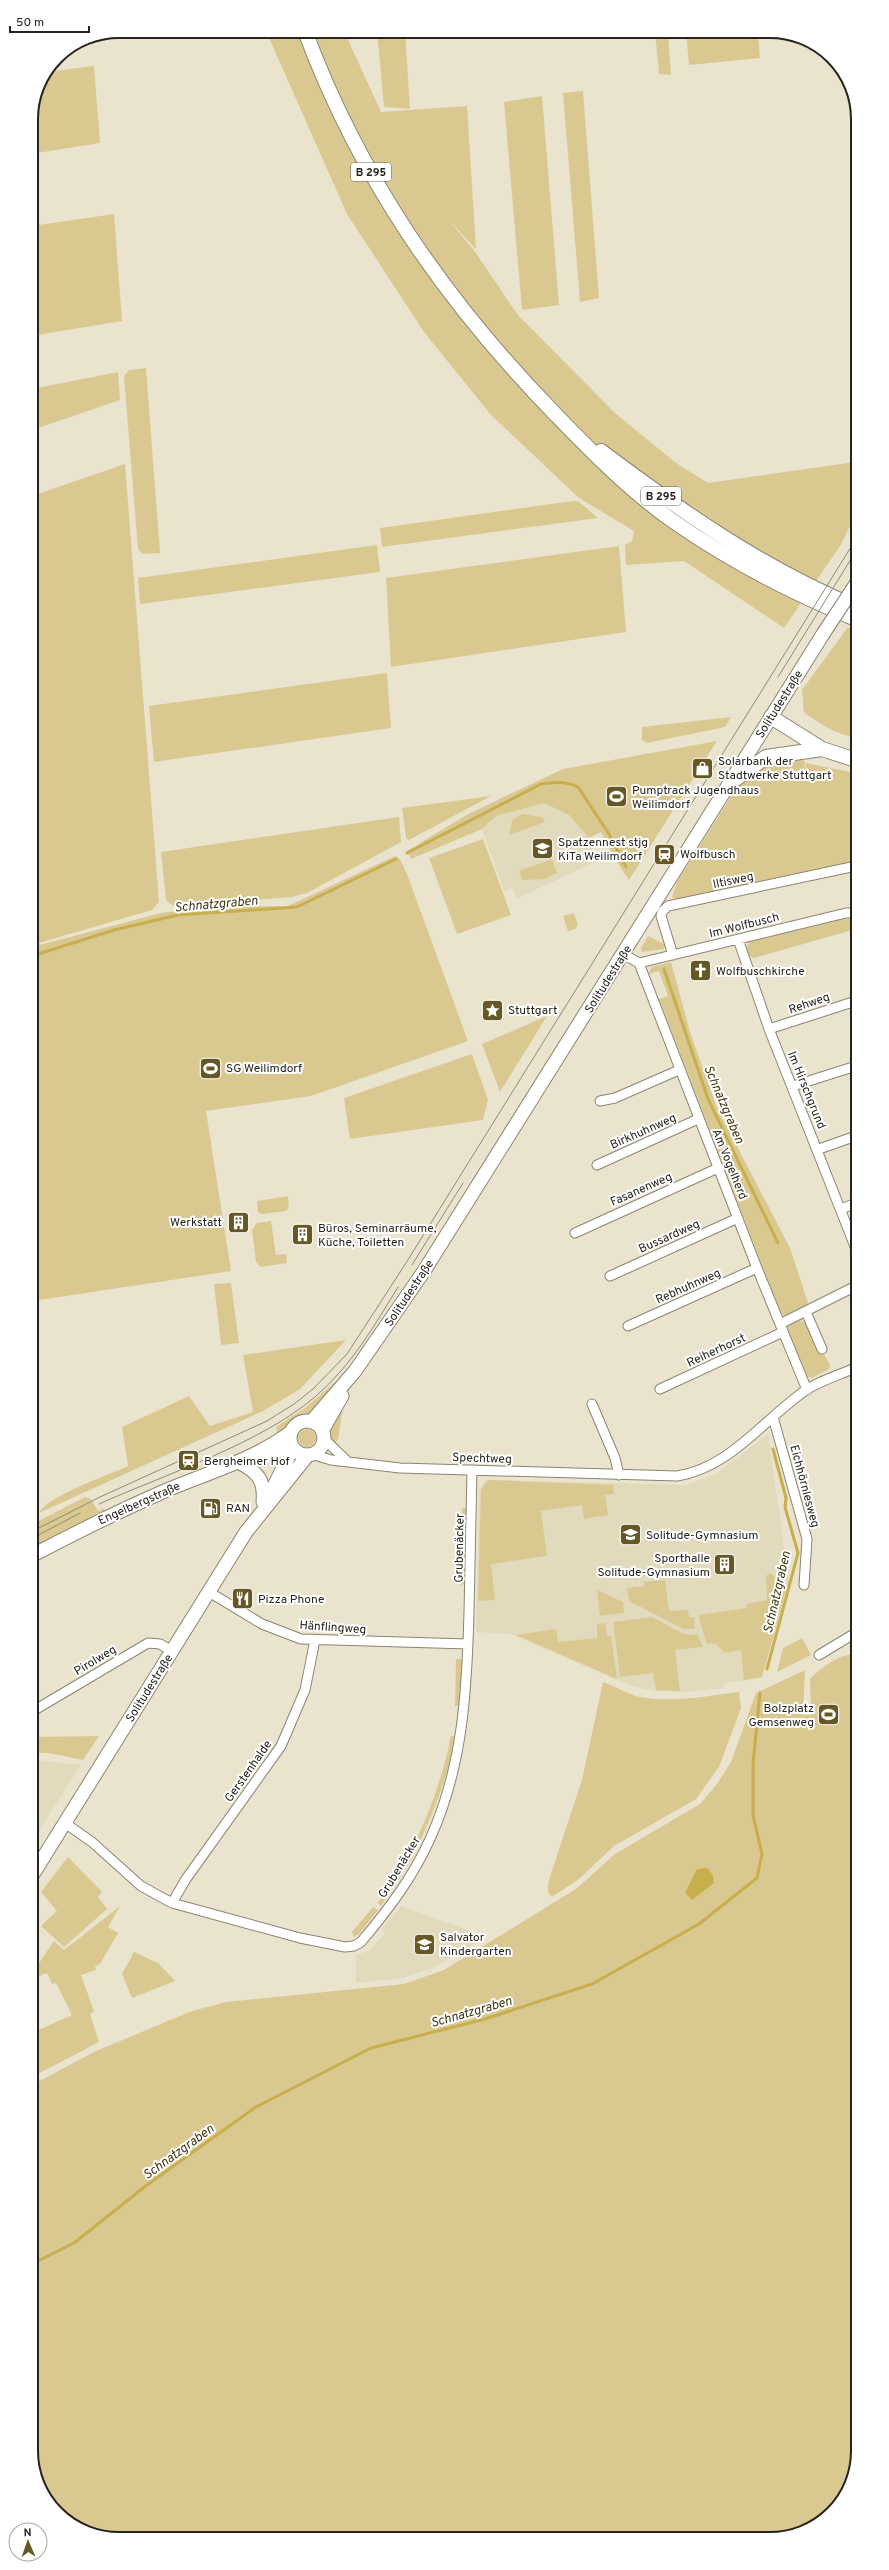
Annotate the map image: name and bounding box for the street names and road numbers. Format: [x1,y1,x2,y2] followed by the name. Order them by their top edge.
[351,163,391,181] road number: B 295
[641,487,681,505] road number: B 295
[753,668,807,742] street label: Solitudestraße
[711,869,755,893] street label: Iltisweg
[708,910,781,942] street label: Im Wolfbusch
[582,943,636,1017] street label: Solitudestraße
[787,989,832,1018] street label: Rehweg
[783,1049,829,1132] street label: Im Hirschgrund
[608,1110,679,1154] street label: Birkhuhnweg
[708,1127,751,1202] street label: Am Vogelherd
[608,1169,675,1211] street label: Fasanenweg
[636,1216,702,1257] street label: Bussardweg
[382,1257,438,1330] street label: Solitudestraße
[653,1265,724,1308] street label: Rebhuhnweg
[684,1330,749,1372] street label: Reiherhorst
[785,1443,823,1529] street label: Eichhörnlesweg
[452,1450,512,1468] street label: Spechtweg
[96,1479,183,1529] street label: Engelbergstraße
[451,1513,469,1583] street label: Grubenäcker
[299,1618,367,1638] street label: Hänflingweg
[71,1642,120,1680] street label: Pirolweg
[123,1652,177,1726] street label: Solitudestraße
[222,1737,276,1806] street label: Gerstenhalde
[375,1833,425,1901] street label: Grubenäcker

